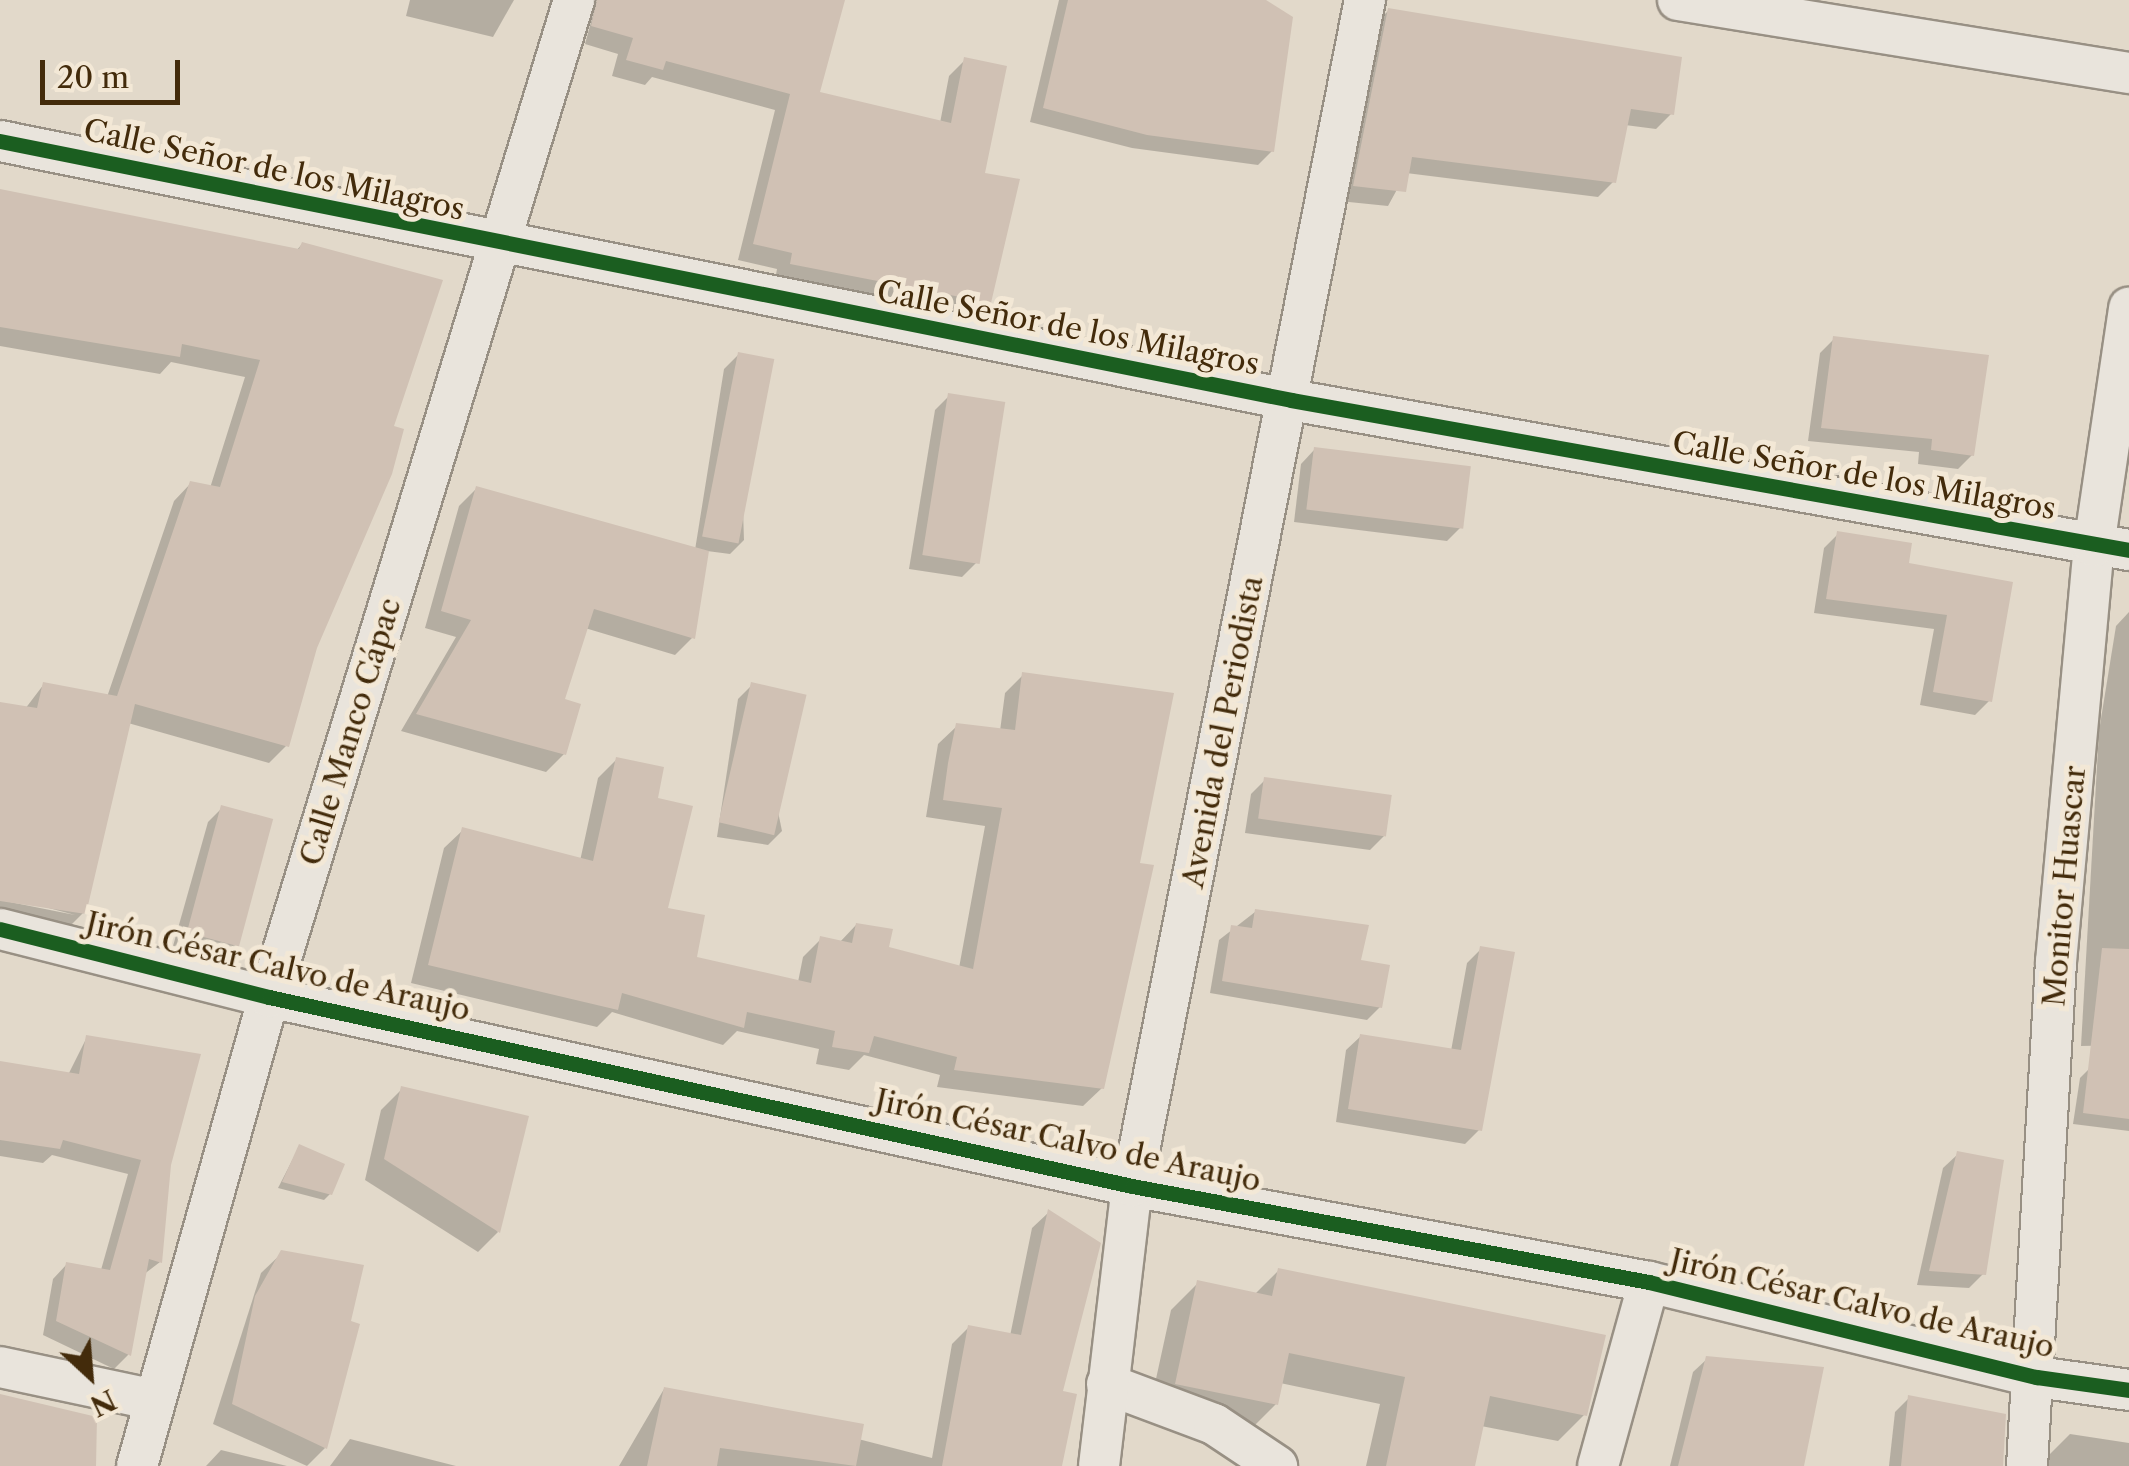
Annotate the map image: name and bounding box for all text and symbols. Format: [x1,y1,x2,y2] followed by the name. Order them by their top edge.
[45,40,185,102] scale bar
[57,59,129,96] text: 20 m
[80,112,468,228] street label: Calle Señor de los Milagros
[874,273,1262,383] street label: Calle Señor de los Milagros
[1669,425,2059,527] street label: Calle Señor de los Milagros
[1175,573,1271,891] street label: Avenida del Periodista
[293,594,409,870] street label: Calle Manco Cápac
[2037,764,2093,1008] street label: Monitor Huascar
[81,905,475,1029] street label: Jirón César Calvo de Araujo
[871,1082,1265,1200] street label: Jirón César Calvo de Araujo
[1665,1242,2059,1366] street label: Jirón César Calvo de Araujo
[40,1326,140,1426] north arrow
[85,1382,122,1424] text: N

